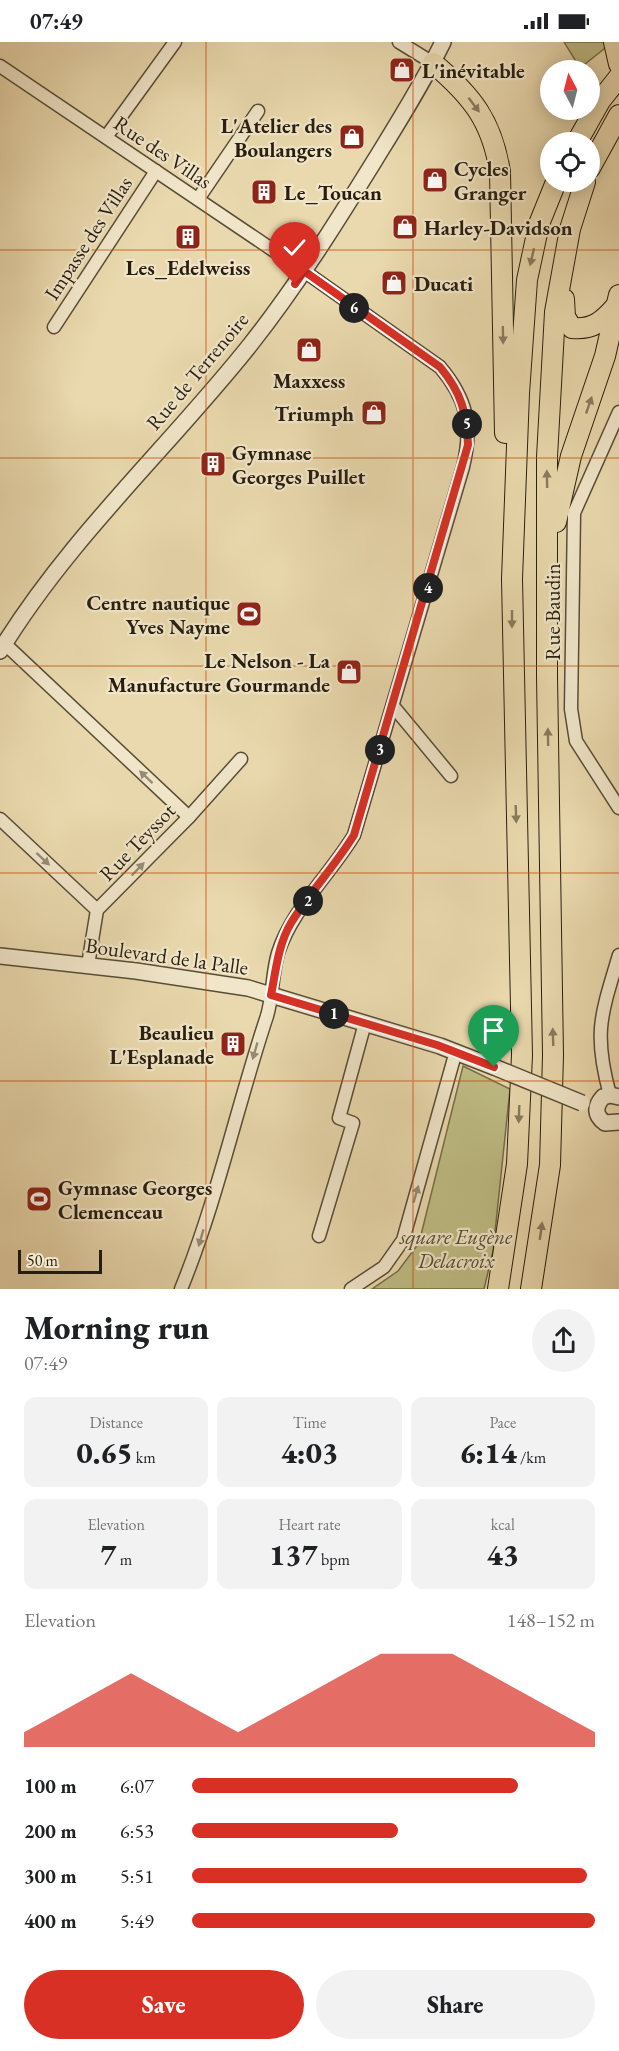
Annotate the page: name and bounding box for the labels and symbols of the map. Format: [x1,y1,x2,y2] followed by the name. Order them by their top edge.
[387,55,417,85] shop icon: L'inévitable
[422,57,525,84] place label: L'inévitable
[540,60,600,120] north arrow
[467,97,479,112] one-way arrow
[109,109,217,195] street label: Rue des Villas
[221,112,332,163] place label: L'Atelier des Boulangers
[337,122,367,152] shop icon: L'Atelier des Boulangers
[454,155,527,206] place label: Cycles Granger
[420,165,450,195] shop icon: Cycles Granger
[38,171,138,305] street label: Impasse des Villas
[249,177,279,207] building icon: Le_Toucan
[284,179,382,206] place label: Le_Toucan
[390,212,420,242] shop icon: Harley-Davidson
[424,214,573,241] place label: Harley-Davidson
[173,222,203,252] building icon: Les_Edelweiss
[269,222,320,284] pin
[527,248,536,267] one-way arrow
[126,254,250,281] place label: Les_Edelweiss
[379,268,409,298] shop icon: Ducati
[414,270,473,297] place label: Ducati
[339,293,369,323] pin: 6
[140,307,254,435] street label: Rue de Terrenoire
[498,326,508,345] one-way arrow
[294,335,324,365] shop icon: Maxxess
[273,367,345,394] place label: Maxxess
[584,396,594,414] one-way arrow
[359,398,389,428] shop icon: Triumph
[274,400,354,427] place label: Triumph
[452,409,482,439] pin: 5
[232,439,366,490] place label: Gymnase Georges Puillet
[198,449,228,479] building icon: Gymnase Georges Puillet
[542,470,552,489] one-way arrow
[539,563,566,661] street label: Rue Baudin
[413,573,443,603] pin: 4
[86,589,230,640] place label: Centre nautique Yves Nayme
[234,599,264,629] sports icon: Centre nautique Yves Nayme
[507,609,517,628] one-way arrow
[108,647,331,698] place label: Le Nelson - La Manufacture Gourmande
[334,657,364,687] shop icon: Le Nelson - La Manufacture Gourmande
[543,728,553,747] one-way arrow
[365,735,395,765] pin: 3
[139,771,154,784] one-way arrow
[93,797,181,887] street label: Rue Teyssot
[511,804,521,823] one-way arrow
[35,852,50,866] one-way arrow
[131,862,145,876] one-way arrow
[293,886,323,916] pin: 2
[84,931,250,981] street label: Boulevard de la Palle
[319,999,349,1029] pin: 1
[468,1005,519,1067] pin
[110,1019,214,1070] place label: Beaulieu L'Esplanade
[548,1028,558,1047] one-way arrow
[218,1029,248,1059] building icon: Beaulieu L'Esplanade
[250,1042,259,1060] one-way arrow
[515,1104,524,1123] one-way arrow
[58,1174,212,1225] place label: Gymnase Georges Clemenceau
[24,1184,54,1214] sports icon: Gymnase Georges Clemenceau
[412,1185,421,1203] one-way arrow
[536,1222,545,1241] one-way arrow
[399,1223,513,1274] park label: square Eugène Delacroix
[196,1229,205,1247] one-way arrow
[18,1247,102,1274] scale bar

